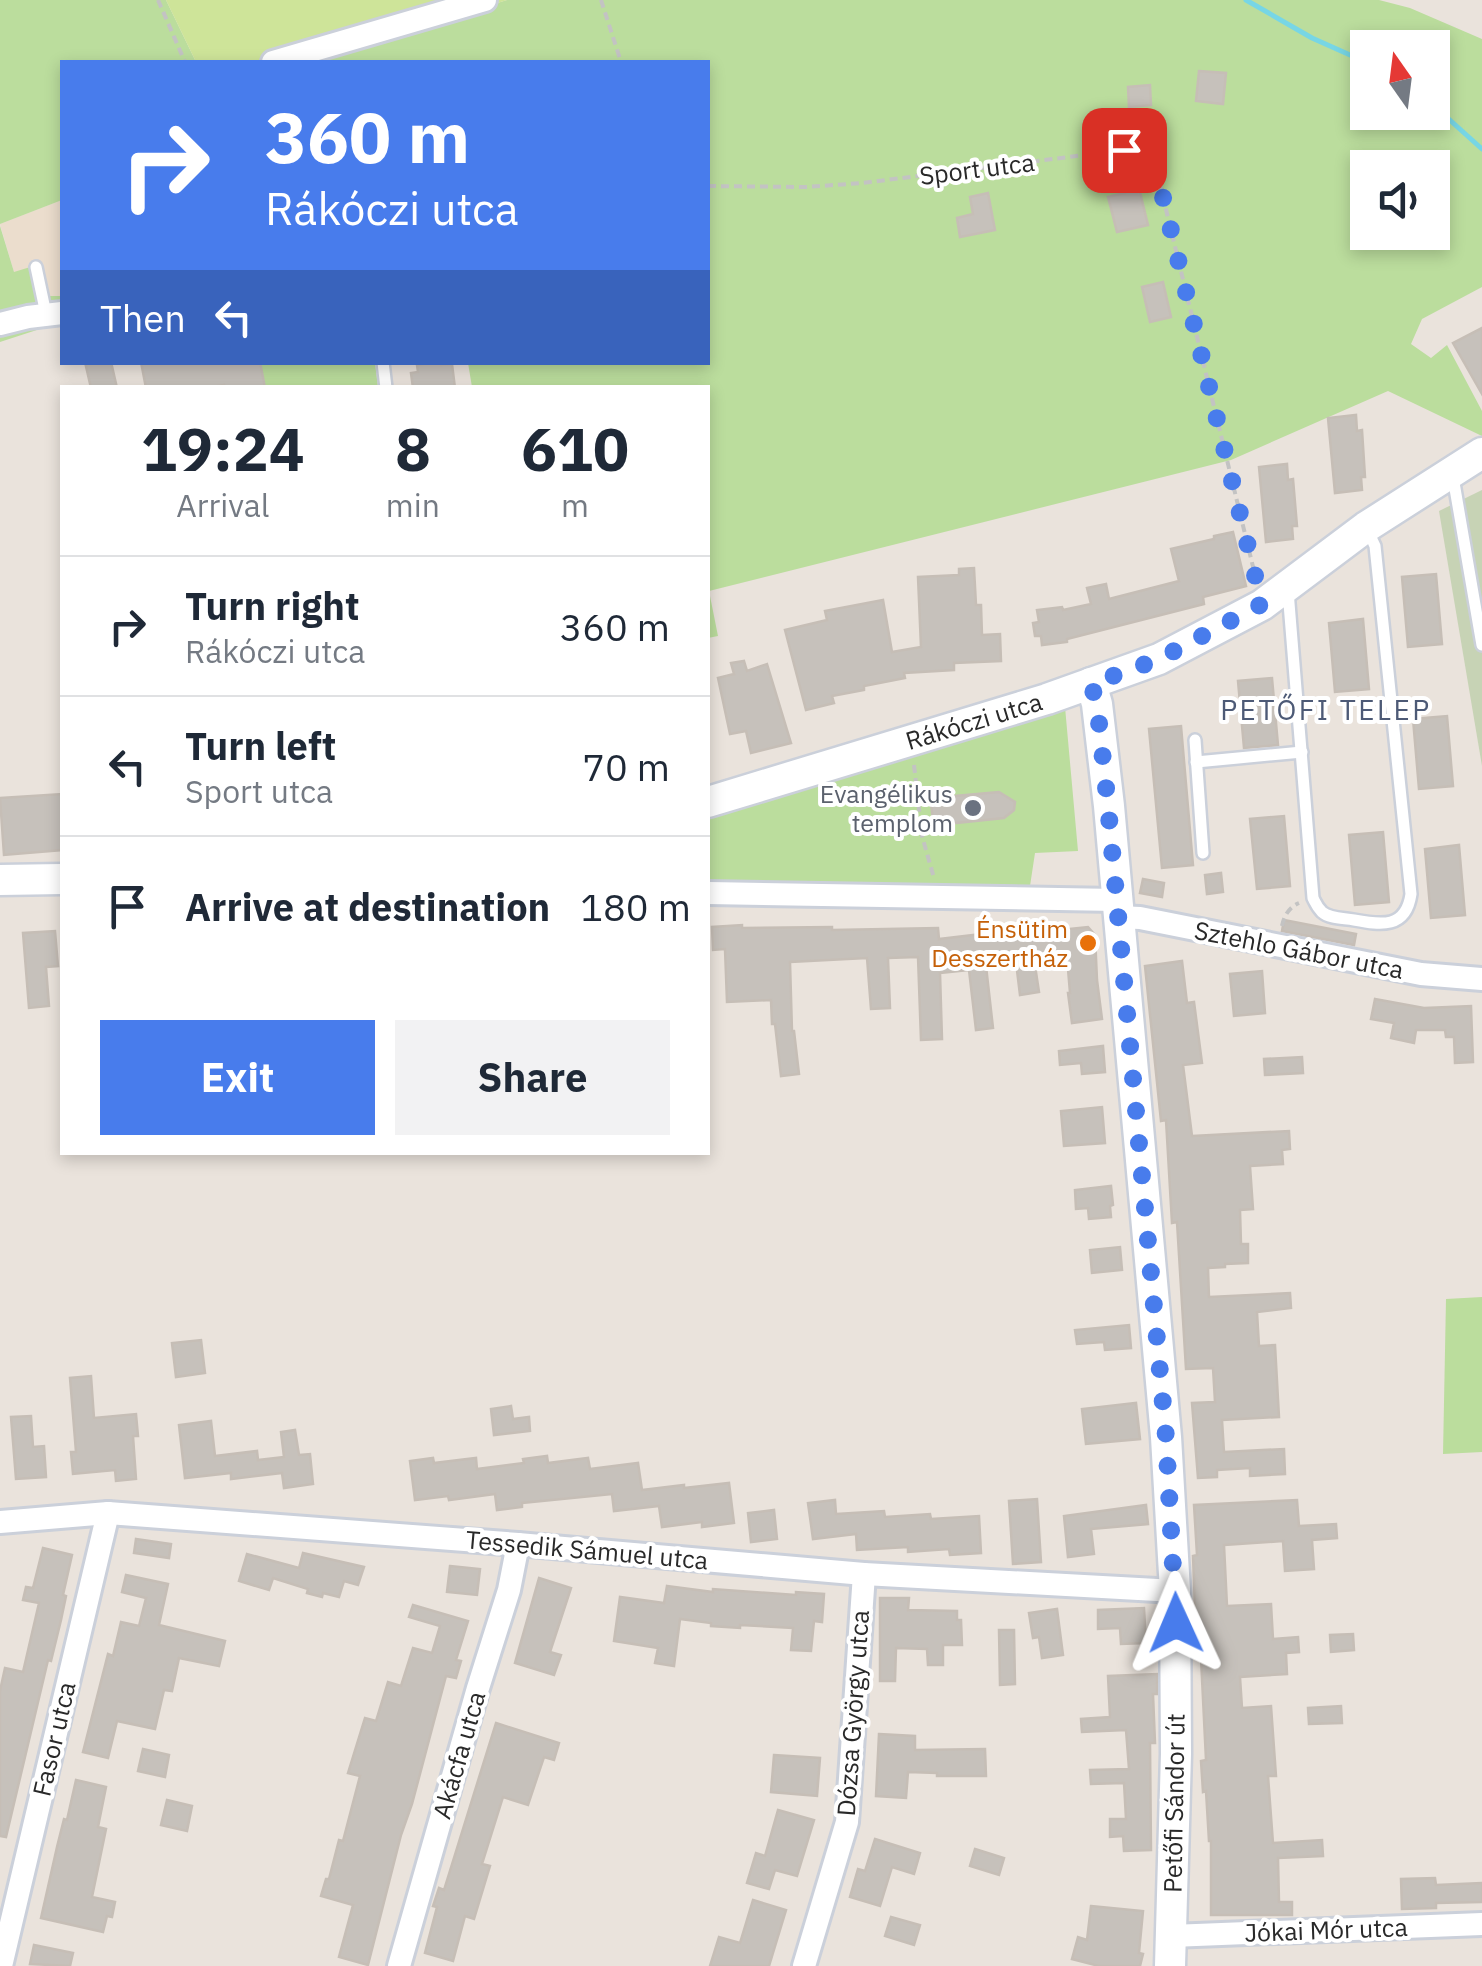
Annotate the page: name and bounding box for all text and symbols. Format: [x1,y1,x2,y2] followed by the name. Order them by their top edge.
[1350,30,1450,130] north arrow
[1350,30,1450,250] map controls
[265,91,470,182] text: 360 m
[100,100,230,230] icon: right
[1082,108,1167,193] pin
[1097,123,1152,178] icon: arrive
[917,145,1036,192] street label: Sport utca
[1350,150,1450,250] button: sound
[265,179,519,237] text: Rákóczi utca
[206,290,261,345] icon: left
[100,293,186,342] text: Then
[141,409,305,488] text: 19:24
[395,409,431,488] text: 8
[521,409,629,488] text: 610
[176,484,270,526] text: Arrival
[386,484,440,526] text: min
[561,484,589,526] text: m
[185,581,360,630] text: Turn right
[100,599,155,654] icon: right
[559,602,670,651] text: 360 m
[185,630,365,672] text: Rákóczi utca
[902,684,1046,757] street label: Rákóczi utca
[1220,691,1432,728] district label: PETŐFI TELEP
[185,721,336,770] text: Turn left
[100,739,155,794] icon: left
[582,742,670,791] text: 70 m
[185,770,333,812] text: Sport utca
[820,777,953,839] place label: Evangélikus templom
[962,797,984,819] marker: Evangélikus templom
[100,879,155,934] icon: arrive
[185,882,550,931] text: Arrive at destination
[580,882,691,931] text: 180 m
[931,912,1068,974] place label: Énsütim Desszertház
[1192,913,1407,986] street label: Sztehlo Gábor utca
[1077,932,1099,954] marker: Énsütim Desszertház
[100,1020,375,1135] button: Exit
[395,1020,670,1135] button: Share
[464,1522,710,1577] street label: Tessedik Sámuel utca
[1124,1571,1228,1675] position arrow
[829,1609,876,1817] street label: Dózsa György utca
[24,1678,83,1799] street label: Fasor utca
[425,1687,492,1822] street label: Akácfa utca
[1155,1713,1192,1893] street label: Petőfi Sándor út
[1244,1910,1408,1949] street label: Jókai Mór utca

